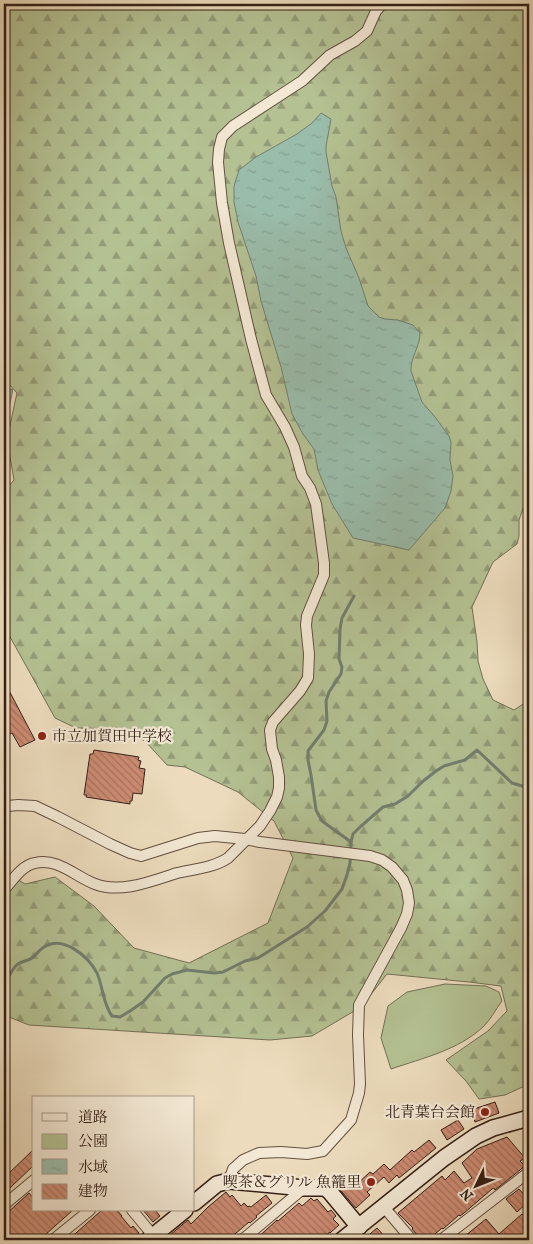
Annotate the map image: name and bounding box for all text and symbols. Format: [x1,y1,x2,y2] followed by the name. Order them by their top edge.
[52,727,172,745] place label: 市立加賀田中学校
[36,730,48,742] marker: 市立加賀田中学校
[32,1096,195,1212] legend
[385,1103,475,1121] place label: 北青葉台会館
[479,1106,491,1118] marker: 北青葉台会館
[78,1108,108,1126] text: 道路
[78,1132,108,1150] text: 公園
[78,1158,108,1176] text: 水域
[450,1162,500,1212] north arrow
[223,1173,361,1191] place label: 喫茶＆グリル 魚籠里
[365,1176,377,1188] marker: 喫茶＆グリル 魚籠里
[78,1182,108,1200] text: 建物
[457,1185,477,1204] text: N

